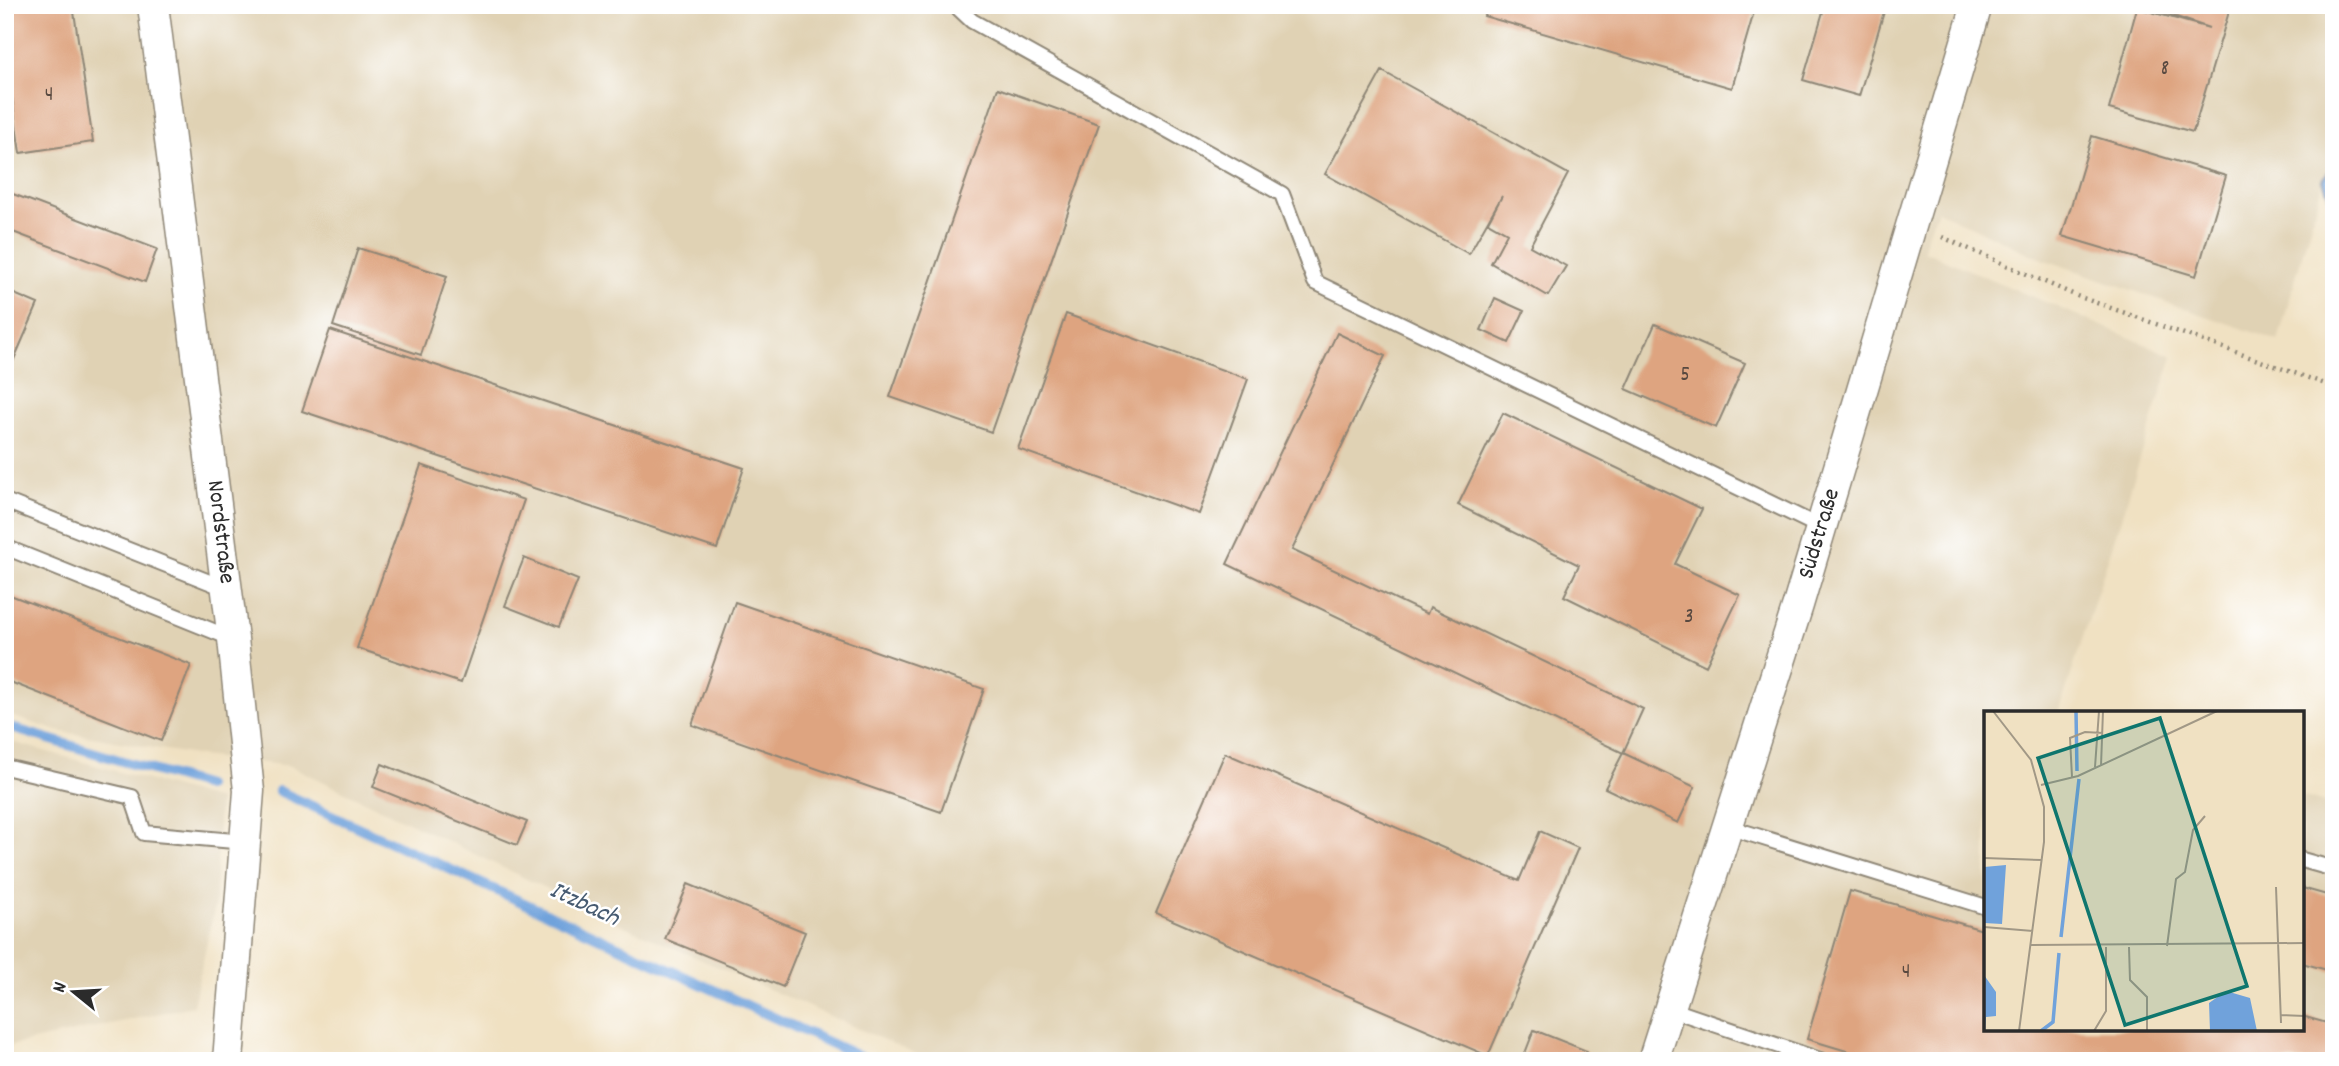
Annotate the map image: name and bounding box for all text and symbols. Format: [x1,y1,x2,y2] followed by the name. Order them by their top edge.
[2161,55,2169,85] house number: 8
[45,81,53,111] house number: 4
[1680,361,1690,391] house number: 5
[197,478,243,586] street label: Nordstraße
[1790,484,1850,584] street label: Südstraße
[1684,603,1694,633] house number: 3
[1984,711,2304,1031] inset map
[543,873,626,938] water label: Itzbach
[38,958,108,1028] north arrow
[1902,958,1910,988] house number: 4
[47,979,75,996] text: N

